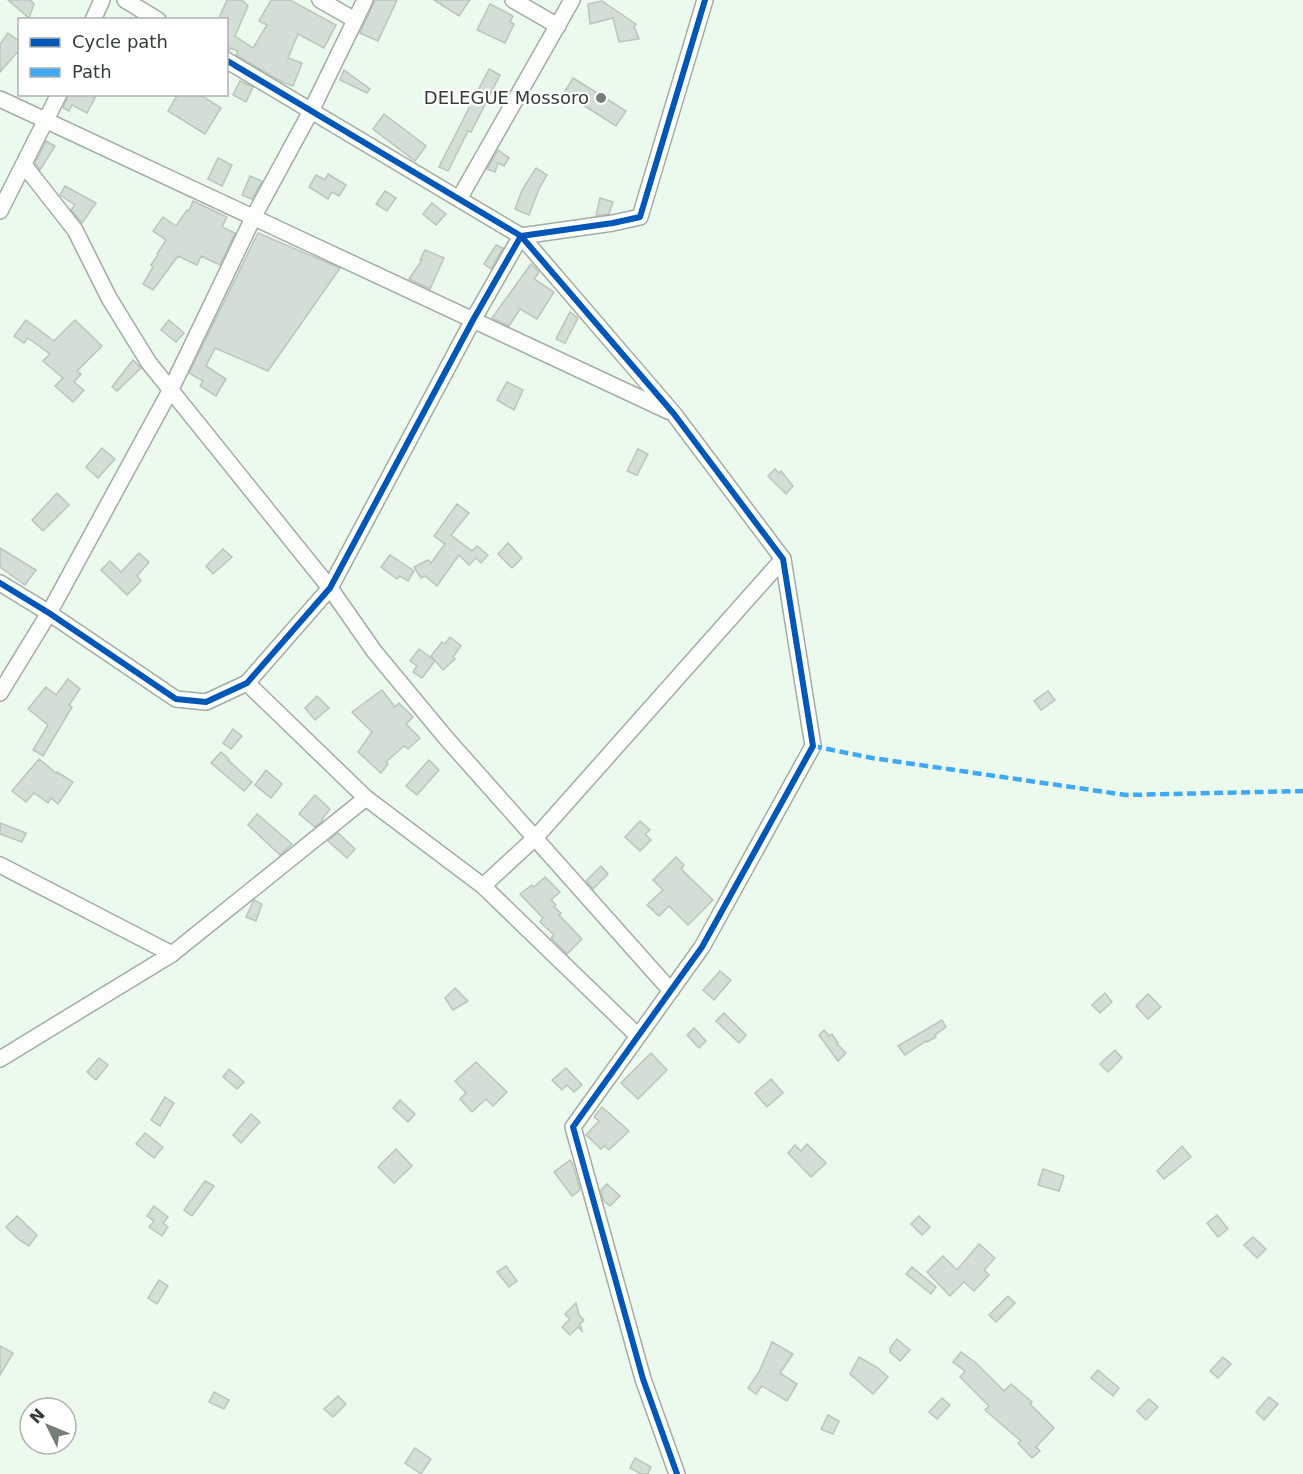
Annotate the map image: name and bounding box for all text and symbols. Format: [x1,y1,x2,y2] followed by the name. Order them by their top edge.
[18,18,228,96] legend
[72,31,168,52] text: Cycle path
[72,61,112,82] text: Path
[424,87,589,108] place label: DELEGUE Mossoro
[594,91,608,105] marker: DELEGUE Mossoro
[18,1396,78,1456] north arrow
[26,1405,49,1427] text: N

